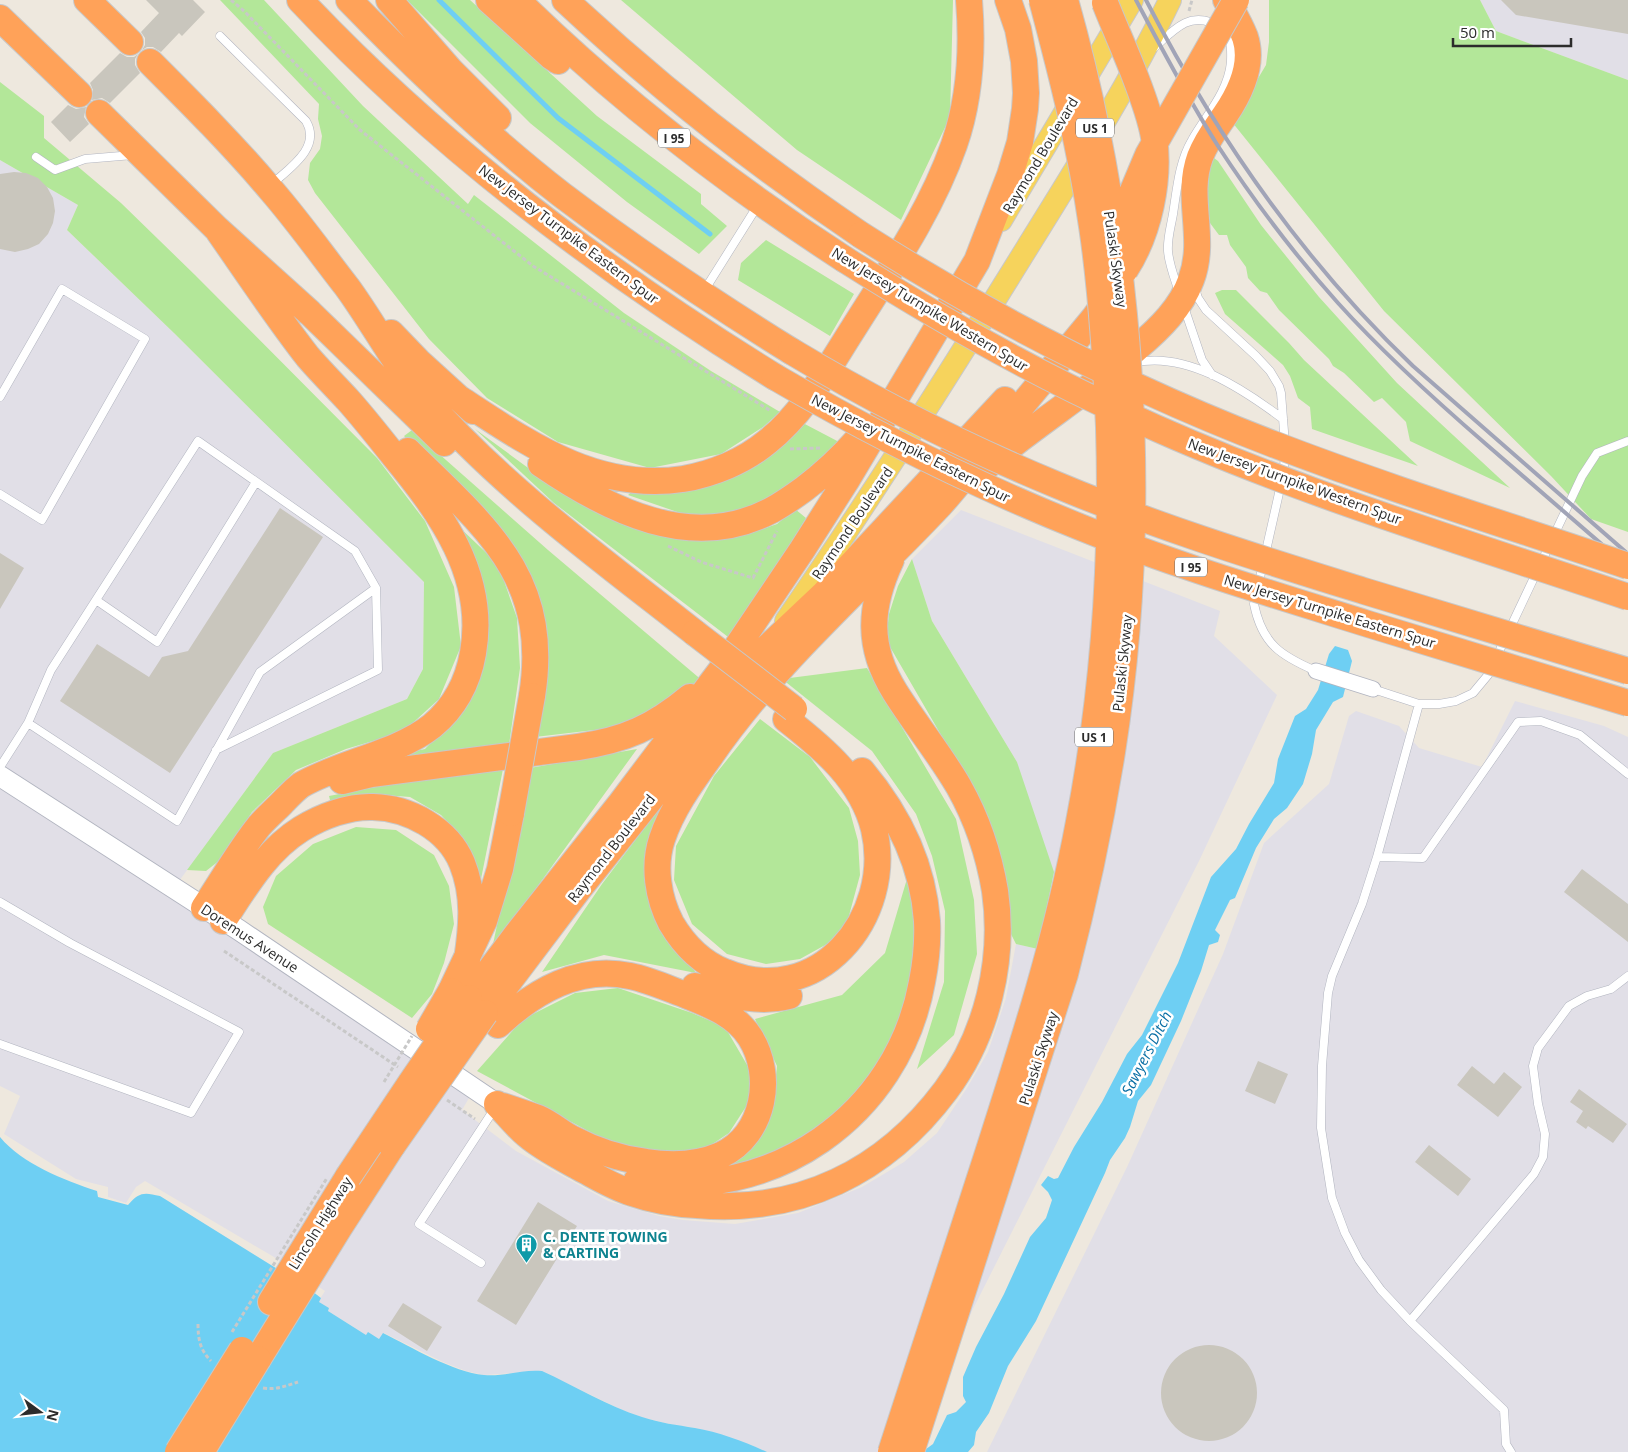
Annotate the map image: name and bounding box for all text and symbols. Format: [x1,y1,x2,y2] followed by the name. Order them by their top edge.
[1453,15,1570,47] scale bar
[1460,22,1495,42] text: 50 m
[998,93,1082,217] street label: Raymond Boulevard
[1076,119,1114,138] road number: US 1
[658,128,690,148] road number: I 95
[475,160,663,308] street label: New Jersey Turnpike Eastern Spur
[1100,210,1132,309] street label: Pulaski Skyway
[828,243,1032,375] street label: New Jersey Turnpike Western Spur
[808,389,1014,507] street label: New Jersey Turnpike Eastern Spur
[1186,433,1405,529] street label: New Jersey Turnpike Western Spur
[807,463,897,583] street label: Raymond Boulevard
[1175,558,1207,576] road number: I 95
[1222,570,1438,652] street label: New Jersey Turnpike Eastern Spur
[1107,613,1137,712] street label: Pulaski Skyway
[1075,728,1113,746] road number: US 1
[563,790,659,906] street label: Raymond Boulevard
[198,899,303,977] street label: Doremus Avenue
[1014,1008,1062,1107] street label: Pulaski Skyway
[1116,1008,1176,1098] water label: Sawyers Ditch
[284,1172,357,1273] street label: Lincoln Highway
[543,1227,668,1262] place label: C. DENTE TOWING & CARTING
[515,1232,539,1263] building icon: C. DENTE TOWING & CARTING
[15,1387,65,1437] north arrow
[42,1408,64,1423] text: N

